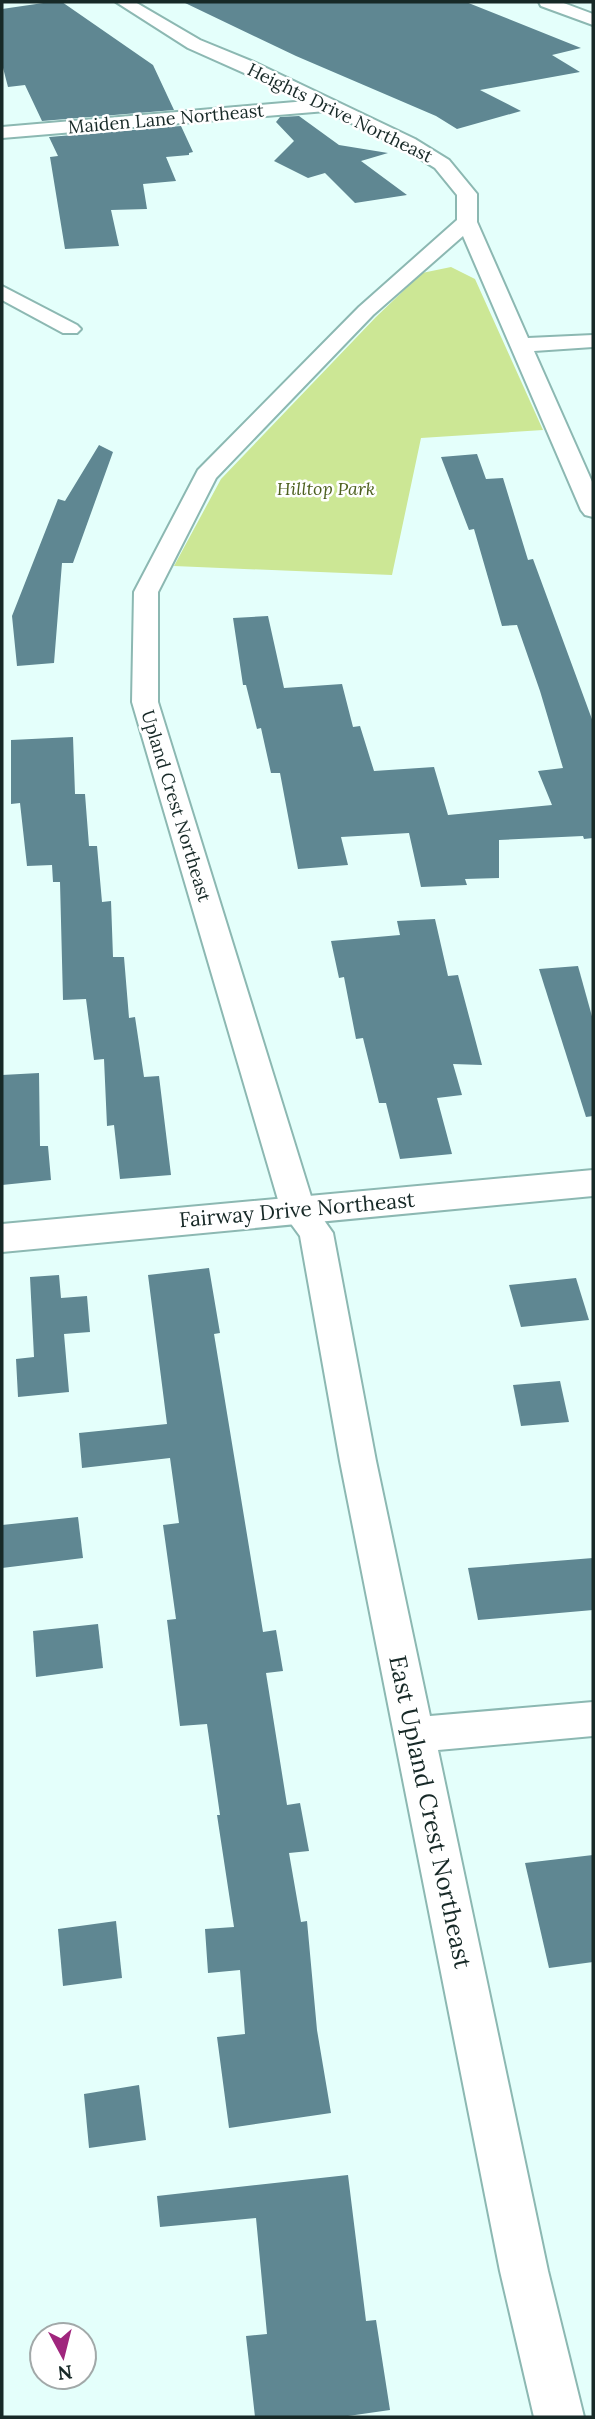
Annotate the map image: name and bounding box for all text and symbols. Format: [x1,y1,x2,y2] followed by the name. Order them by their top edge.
[244,58,437,167] street label: Heights Drive Northeast
[67,98,265,139] street label: Maiden Lane Northeast
[277,477,375,500] park label: Hilltop Park
[136,707,217,904] street label: Upland Crest Northeast
[178,1186,417,1233] street label: Fairway Drive Northeast
[382,1652,479,1972] street label: East Upland Crest Northeast
[28,2321,98,2391] north arrow
[56,2360,74,2386] text: N

